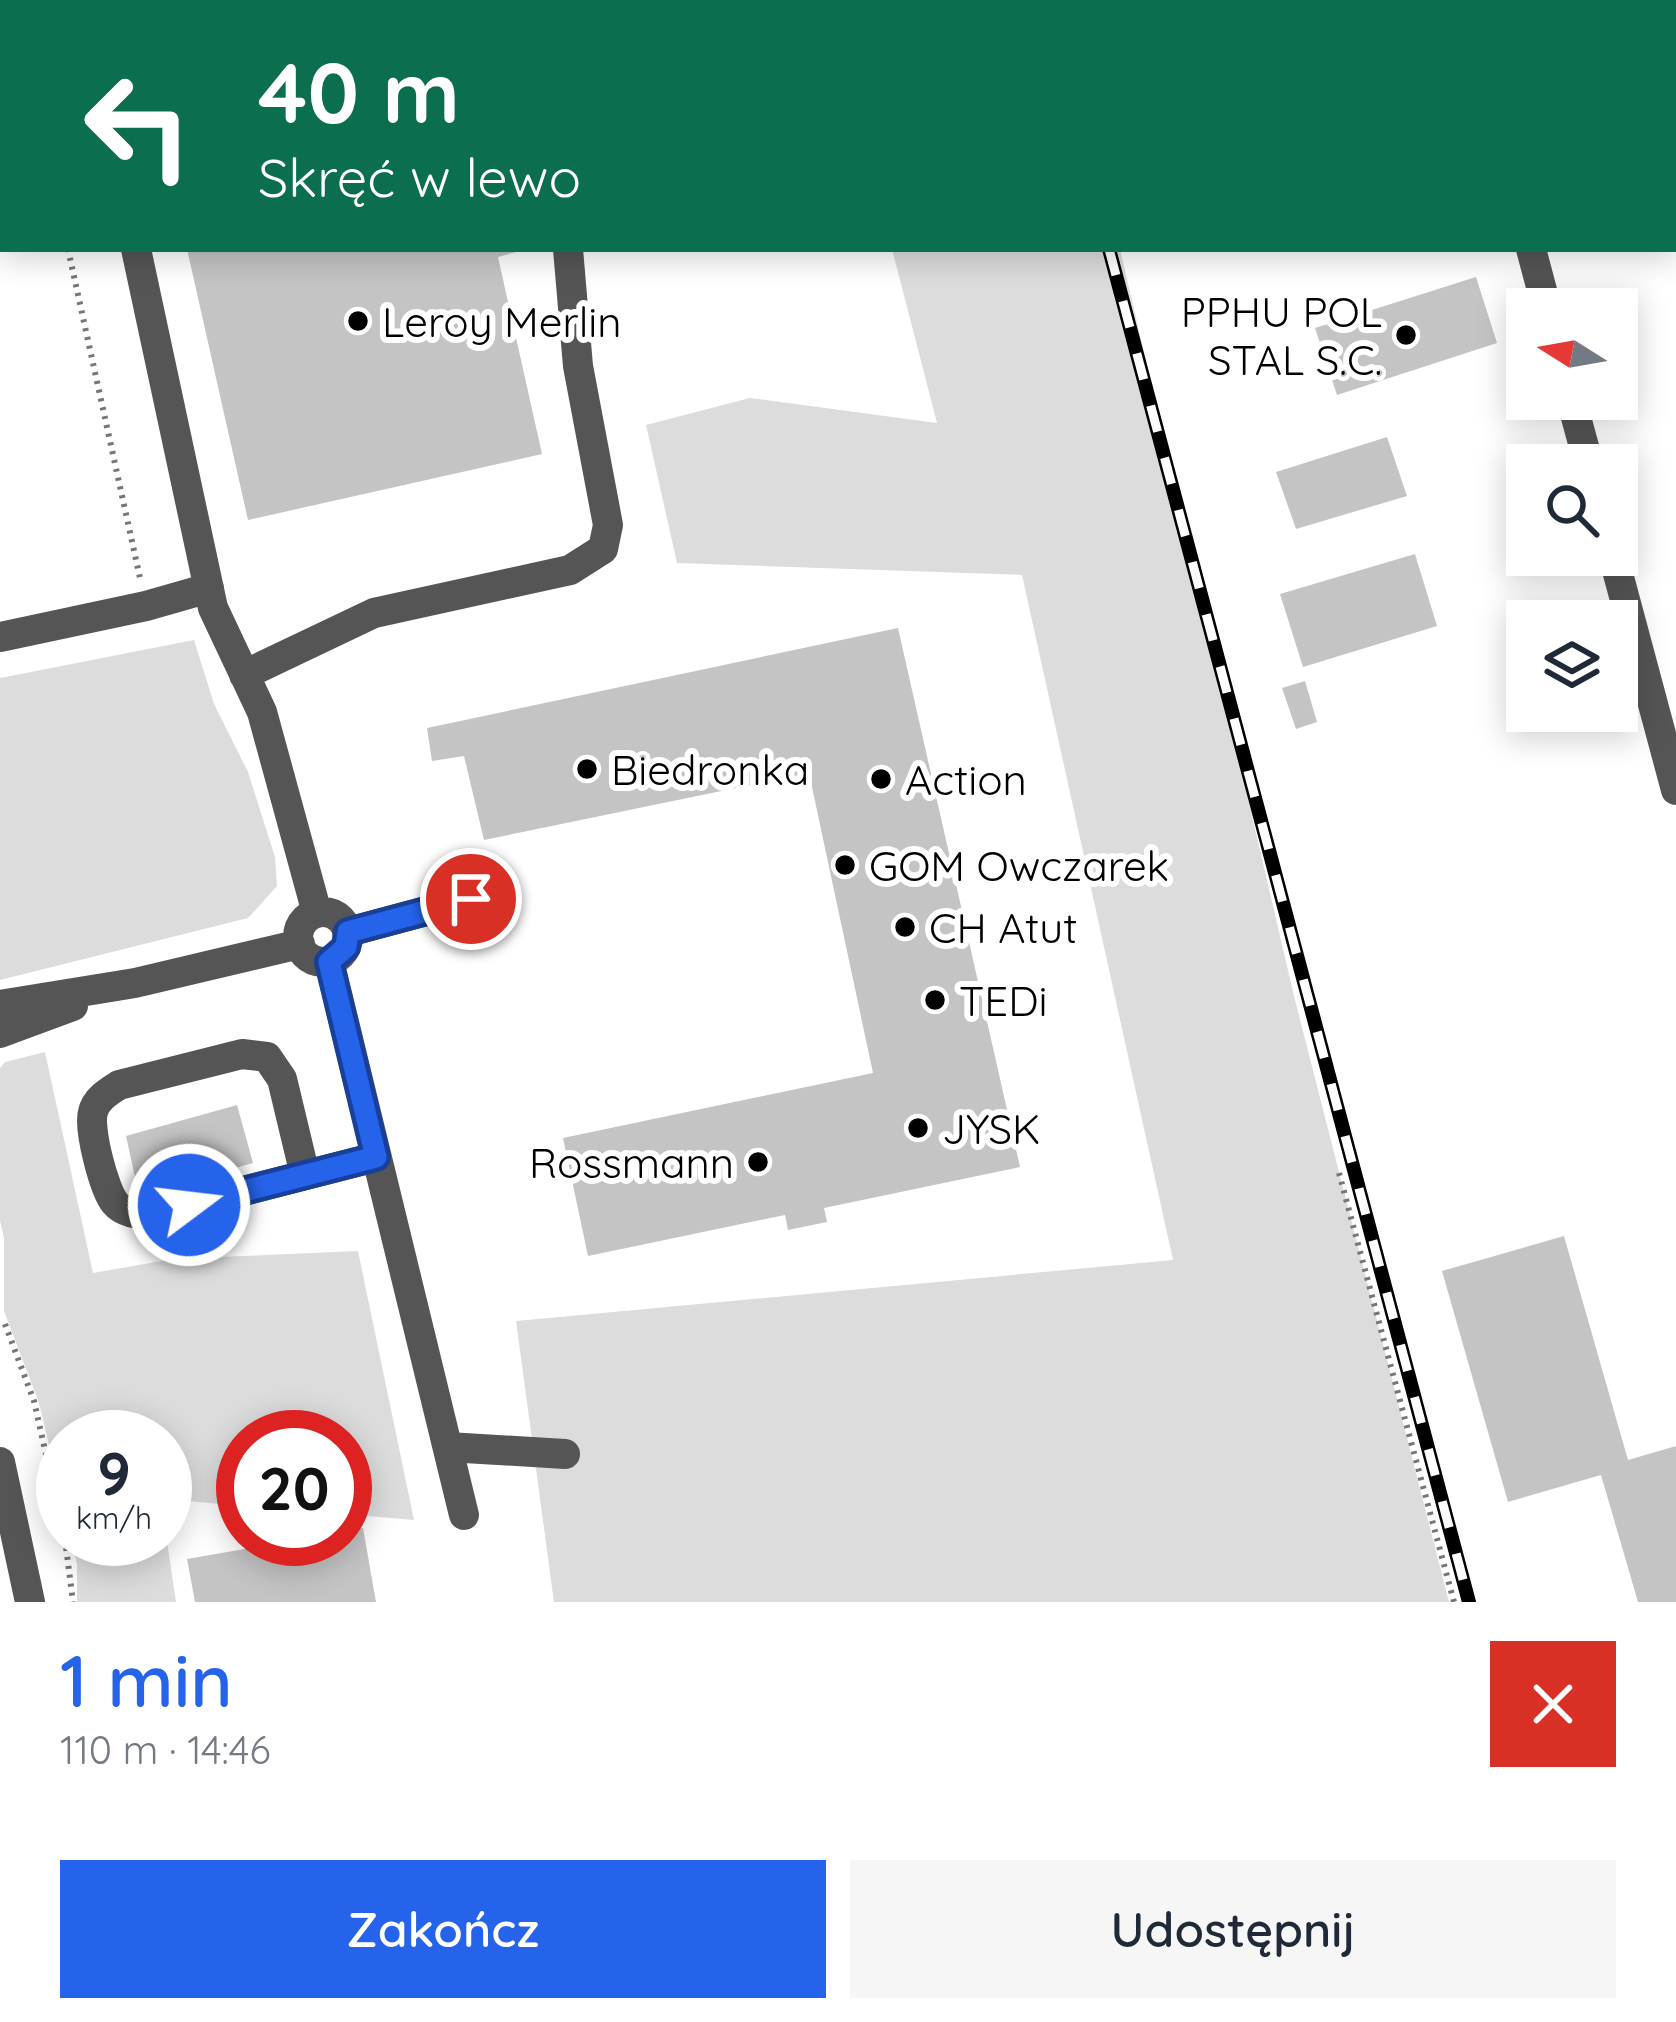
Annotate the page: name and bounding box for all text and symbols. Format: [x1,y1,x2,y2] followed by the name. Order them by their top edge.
[258,39,460,144] text: 40 m
[60,48,216,204] icon: left
[258,143,581,211] text: Skręć w lewo
[1181,285,1382,386] place label: PPHU POL STAL S.C.
[1506,288,1638,420] north arrow
[1506,288,1638,732] map controls
[382,295,622,348] place label: Leroy Merlin
[345,308,371,334] marker: Leroy Merlin
[1393,322,1419,348] marker: PPHU POL STAL S.C.
[1506,444,1638,576] button: search
[1506,600,1638,732] button: layers
[611,743,809,796] place label: Biedronka
[905,753,1027,806] place label: Action
[574,756,600,782] marker: Biedronka
[868,766,894,792] marker: Action
[869,839,1169,892] place label: GOM Owczarek
[420,848,522,950] pin
[832,852,858,878] marker: GOM Owczarek
[438,866,504,932] icon: arrive
[929,901,1077,954] place label: CH Atut
[892,914,918,940] marker: CH Atut
[959,974,1047,1027] place label: TEDi
[922,987,948,1013] marker: TEDi
[942,1102,1040,1155] place label: JYSK
[905,1115,931,1141] marker: JYSK
[529,1136,734,1189] place label: Rossmann
[126,1142,252,1268] position arrow
[745,1149,771,1175] marker: Rossmann
[216,1410,372,1566] speed limit sign: 20
[97,1435,131,1510] text: 9
[76,1499,152,1537] text: km/h
[60,1635,233,1725] text: 1 min
[1490,1641,1616,1767] button: close
[60,1725,270,1774] text: 110 m · 14:46
[60,1860,826,1998] button: Zakończ
[850,1860,1616,1998] button: Udostępnij

